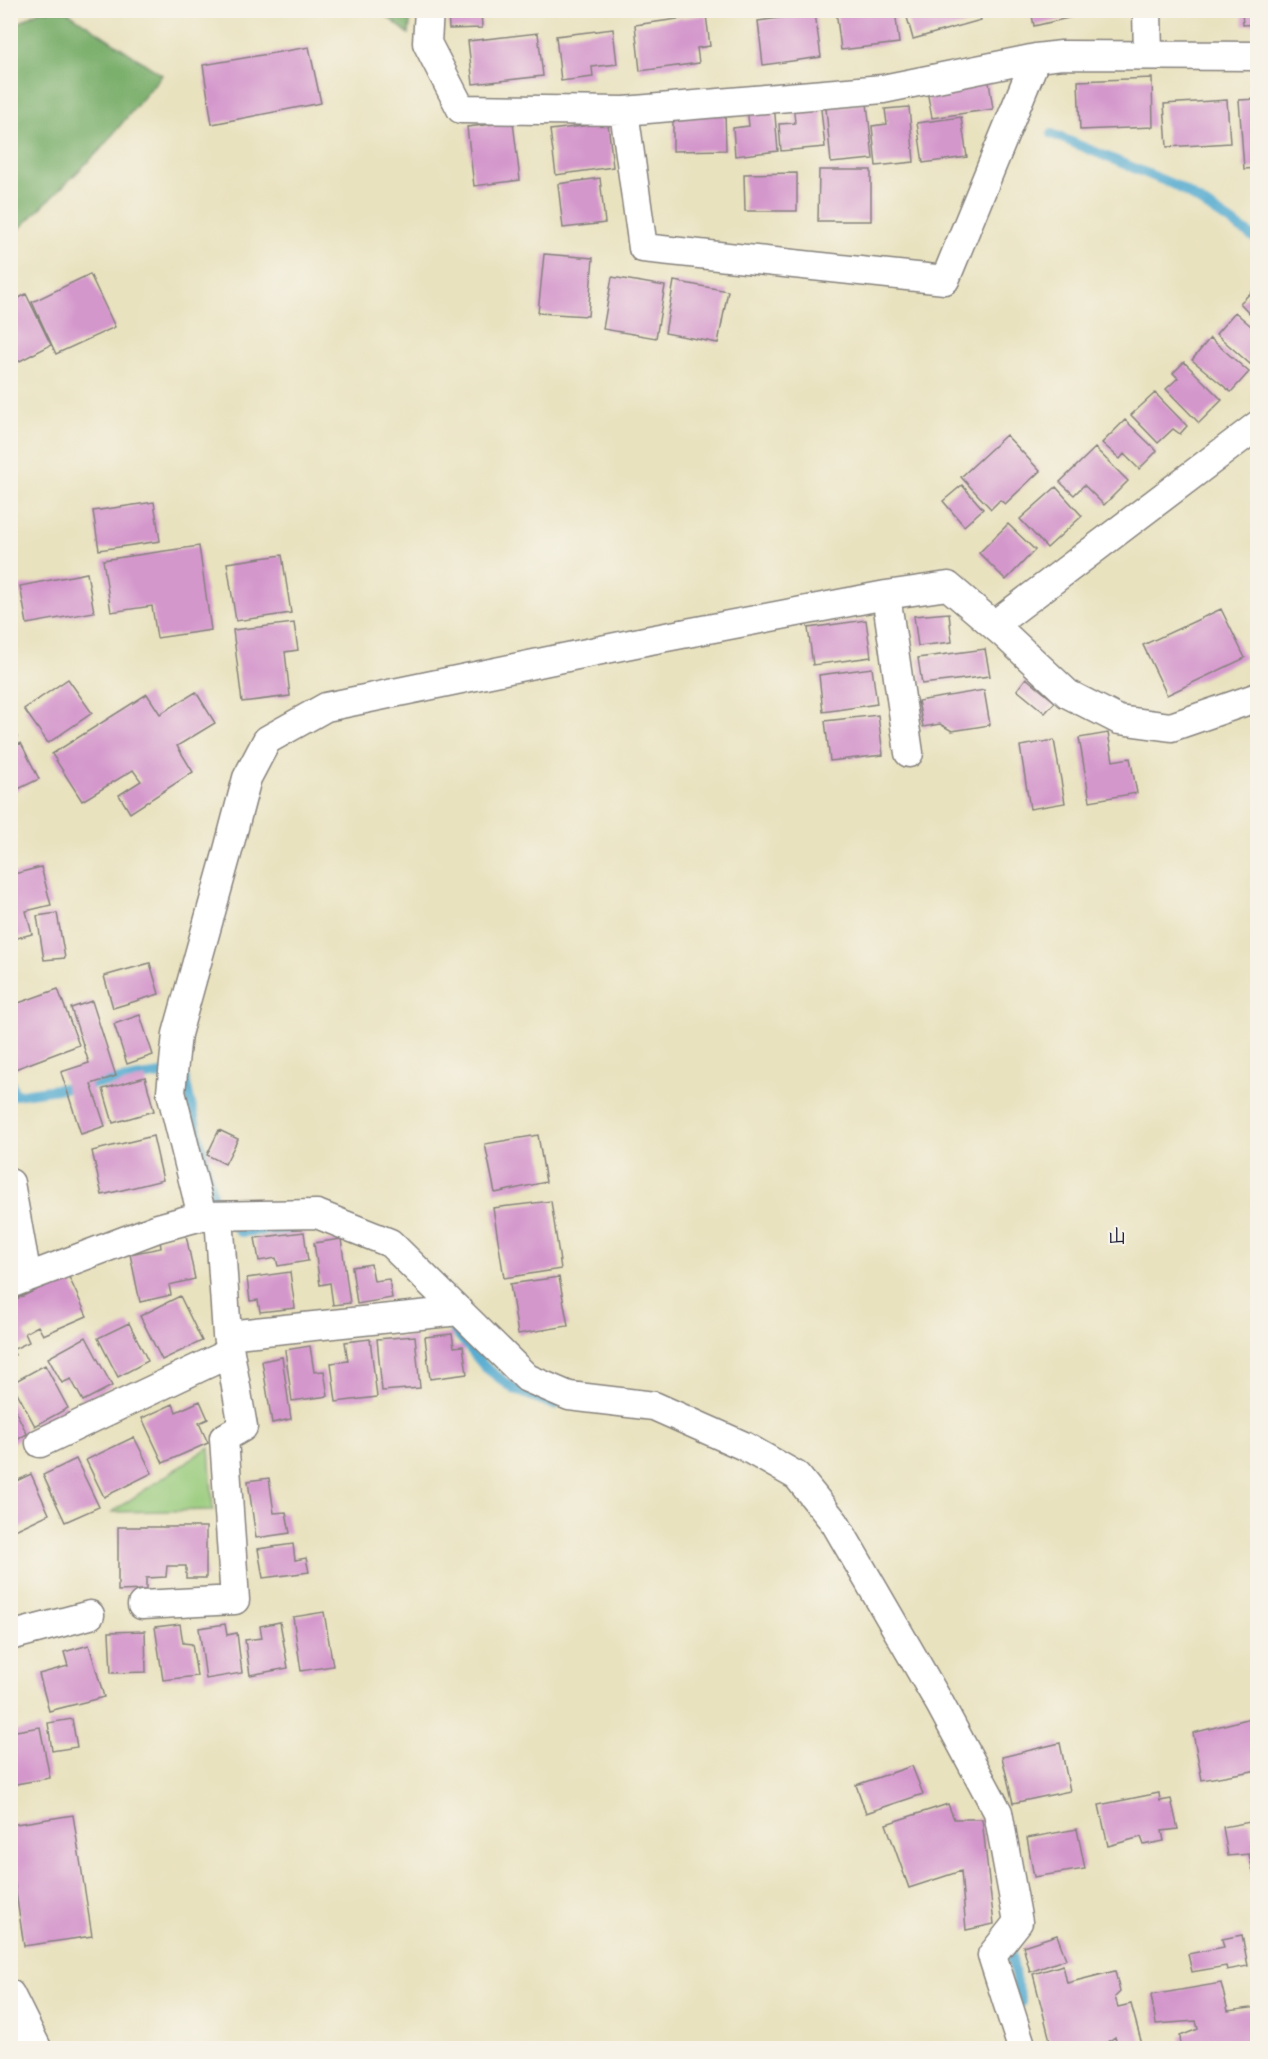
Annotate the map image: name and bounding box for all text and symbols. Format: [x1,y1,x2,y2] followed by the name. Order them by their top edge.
[1107,1222,1127,1248] district label: 山

